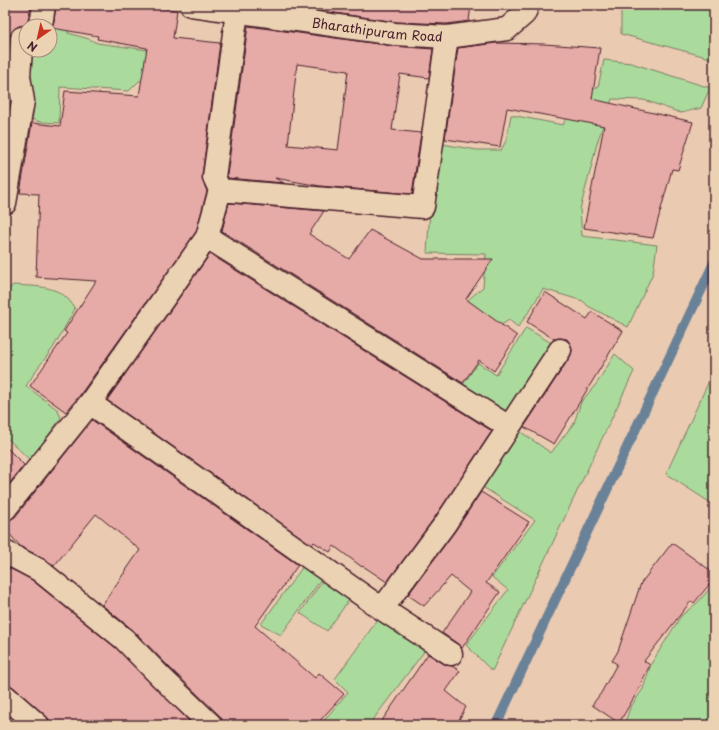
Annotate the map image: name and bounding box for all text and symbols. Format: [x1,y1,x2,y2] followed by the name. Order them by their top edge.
[311,12,443,46] street label: Bharathipuram Road
[18,18,58,58] north arrow
[24,37,40,56] text: N

